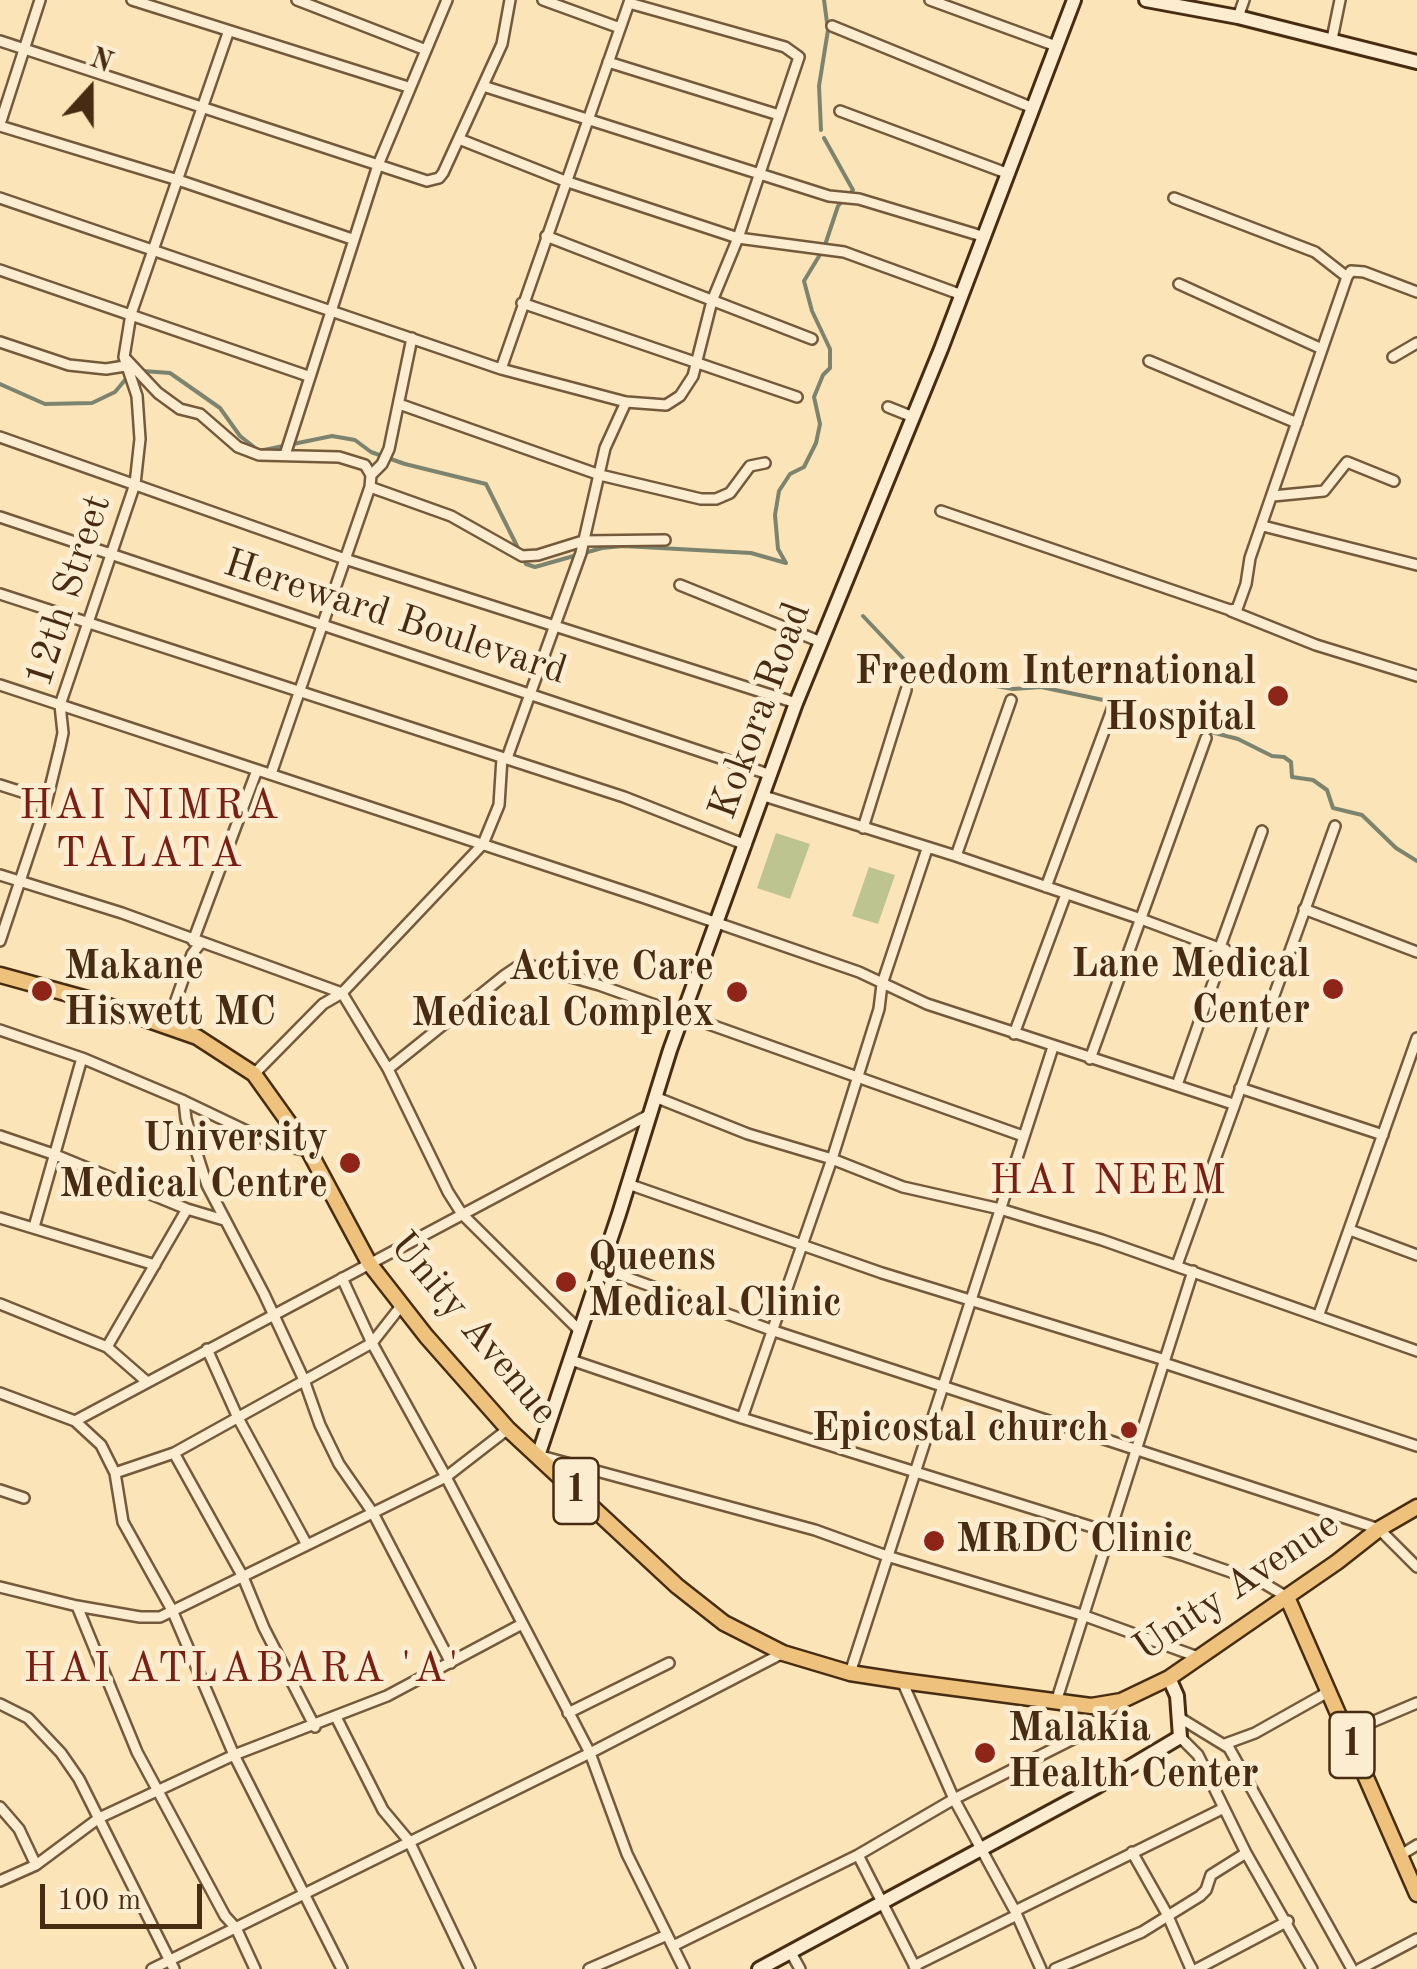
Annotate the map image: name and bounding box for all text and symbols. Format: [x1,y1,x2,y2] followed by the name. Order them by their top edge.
[40,40,140,140] north arrow
[86,45,116,79] text: N
[15,489,123,693] street label: 12th Street
[217,540,573,696] street label: Hereward Boulevard
[700,596,822,826] street label: Kokora Road
[855,649,1256,743] place label: Freedom International Hospital
[1265,683,1291,709] marker: Freedom International Hospital
[19,782,281,880] district label: HAI NIMRA TALATA
[1071,942,1310,1036] place label: Lane Medical Center
[64,944,276,1038] place label: Makane Hiswett MC
[411,945,714,1039] place label: Active Care Medical Complex
[1320,976,1346,1002] marker: Lane Medical Center
[29,978,55,1004] marker: Makane Hiswett MC
[724,979,750,1005] marker: Active Care Medical Complex
[59,1116,328,1210] place label: University Medical Centre
[337,1150,363,1176] marker: University Medical Centre
[990,1157,1228,1207] district label: HAI NEEM
[378,1223,568,1435] street label: Unity Avenue
[588,1235,842,1329] place label: Queens Medical Clinic
[553,1269,579,1295] marker: Queens Medical Clinic
[812,1406,1109,1454] place label: Epicostal church
[1118,1419,1140,1441] marker: Epicostal church
[554,1458,598,1524] road number: 1
[1125,1501,1349,1673] street label: Unity Avenue
[956,1517,1193,1565] place label: MRDC Clinic
[921,1528,947,1554] marker: MRDC Clinic
[23,1645,461,1695] district label: HAI ATLABARA 'A'
[1008,1706,1259,1800] place label: Malakia Health Center
[1330,1712,1374,1778] road number: 1
[972,1740,998,1766] marker: Malakia Health Center
[45,1864,208,1926] scale bar
[57,1886,141,1916] text: 100 m

